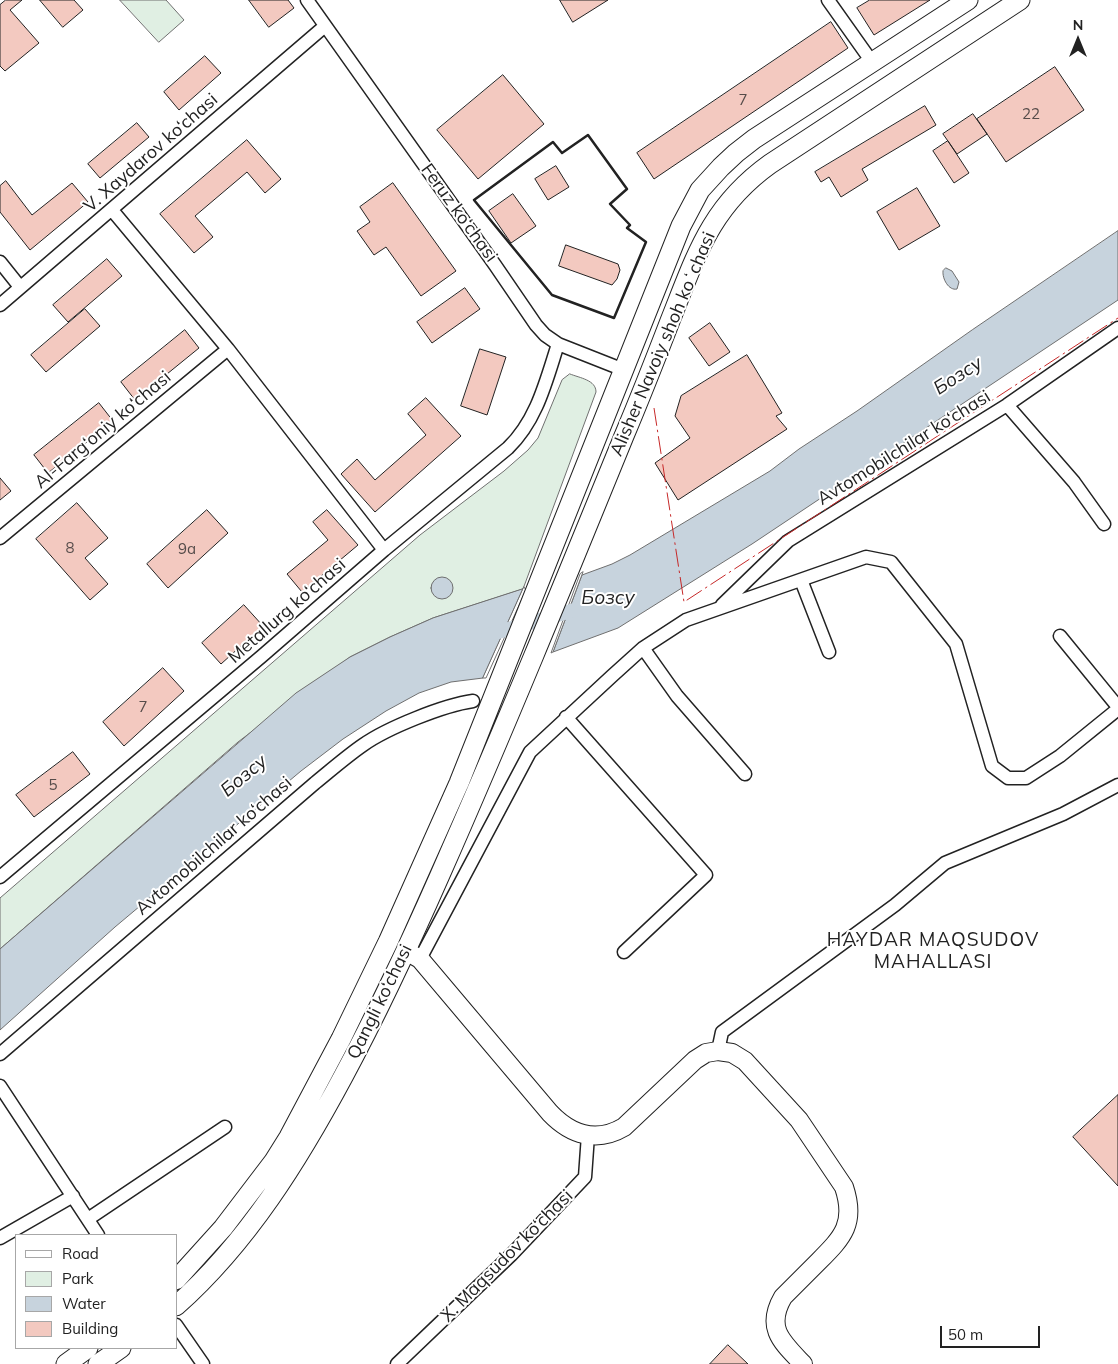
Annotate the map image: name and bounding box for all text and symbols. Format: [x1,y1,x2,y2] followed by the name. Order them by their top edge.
[1053,15,1103,65] north arrow
[1073,16,1083,34] text: N
[80,89,222,217] street label: V. Xaydarov ko‘chasi
[739,91,747,109] house number: 7
[1022,105,1040,123] house number: 22
[416,160,502,266] street label: Feruz ko‘chasi
[606,229,720,459] street label: Alisher Navoiy shoh koʻchasi
[929,352,987,400] water label: Бозсу
[30,367,176,493] street label: Al-Farg‘oniy ko‘chasi
[813,386,995,510] street label: Avtomobilchilar ko‘chasi
[66,539,74,557] house number: 8
[178,540,196,558] house number: 9а
[224,554,350,668] street label: Metallurg ko‘chasi
[581,587,635,609] water label: Бозсу
[139,698,147,716] house number: 7
[216,750,272,802] water label: Бозсу
[131,772,297,920] street label: Avtomobilchilar ko‘chasi
[49,776,57,794] house number: 5
[825,929,1041,973] district label: HAYDAR MAQSUDOV MAHALLASI
[343,941,417,1063] street label: Qangli ko‘chasi
[436,1185,578,1327] street label: X. Maqsudov ko‘chasi
[15,1234,178,1349] legend
[62,1244,99,1263] text: Road
[62,1269,94,1288] text: Park
[62,1294,106,1313] text: Water
[943,1316,1043,1348] scale bar
[62,1319,118,1338] text: Building
[948,1325,983,1344] text: 50 m

